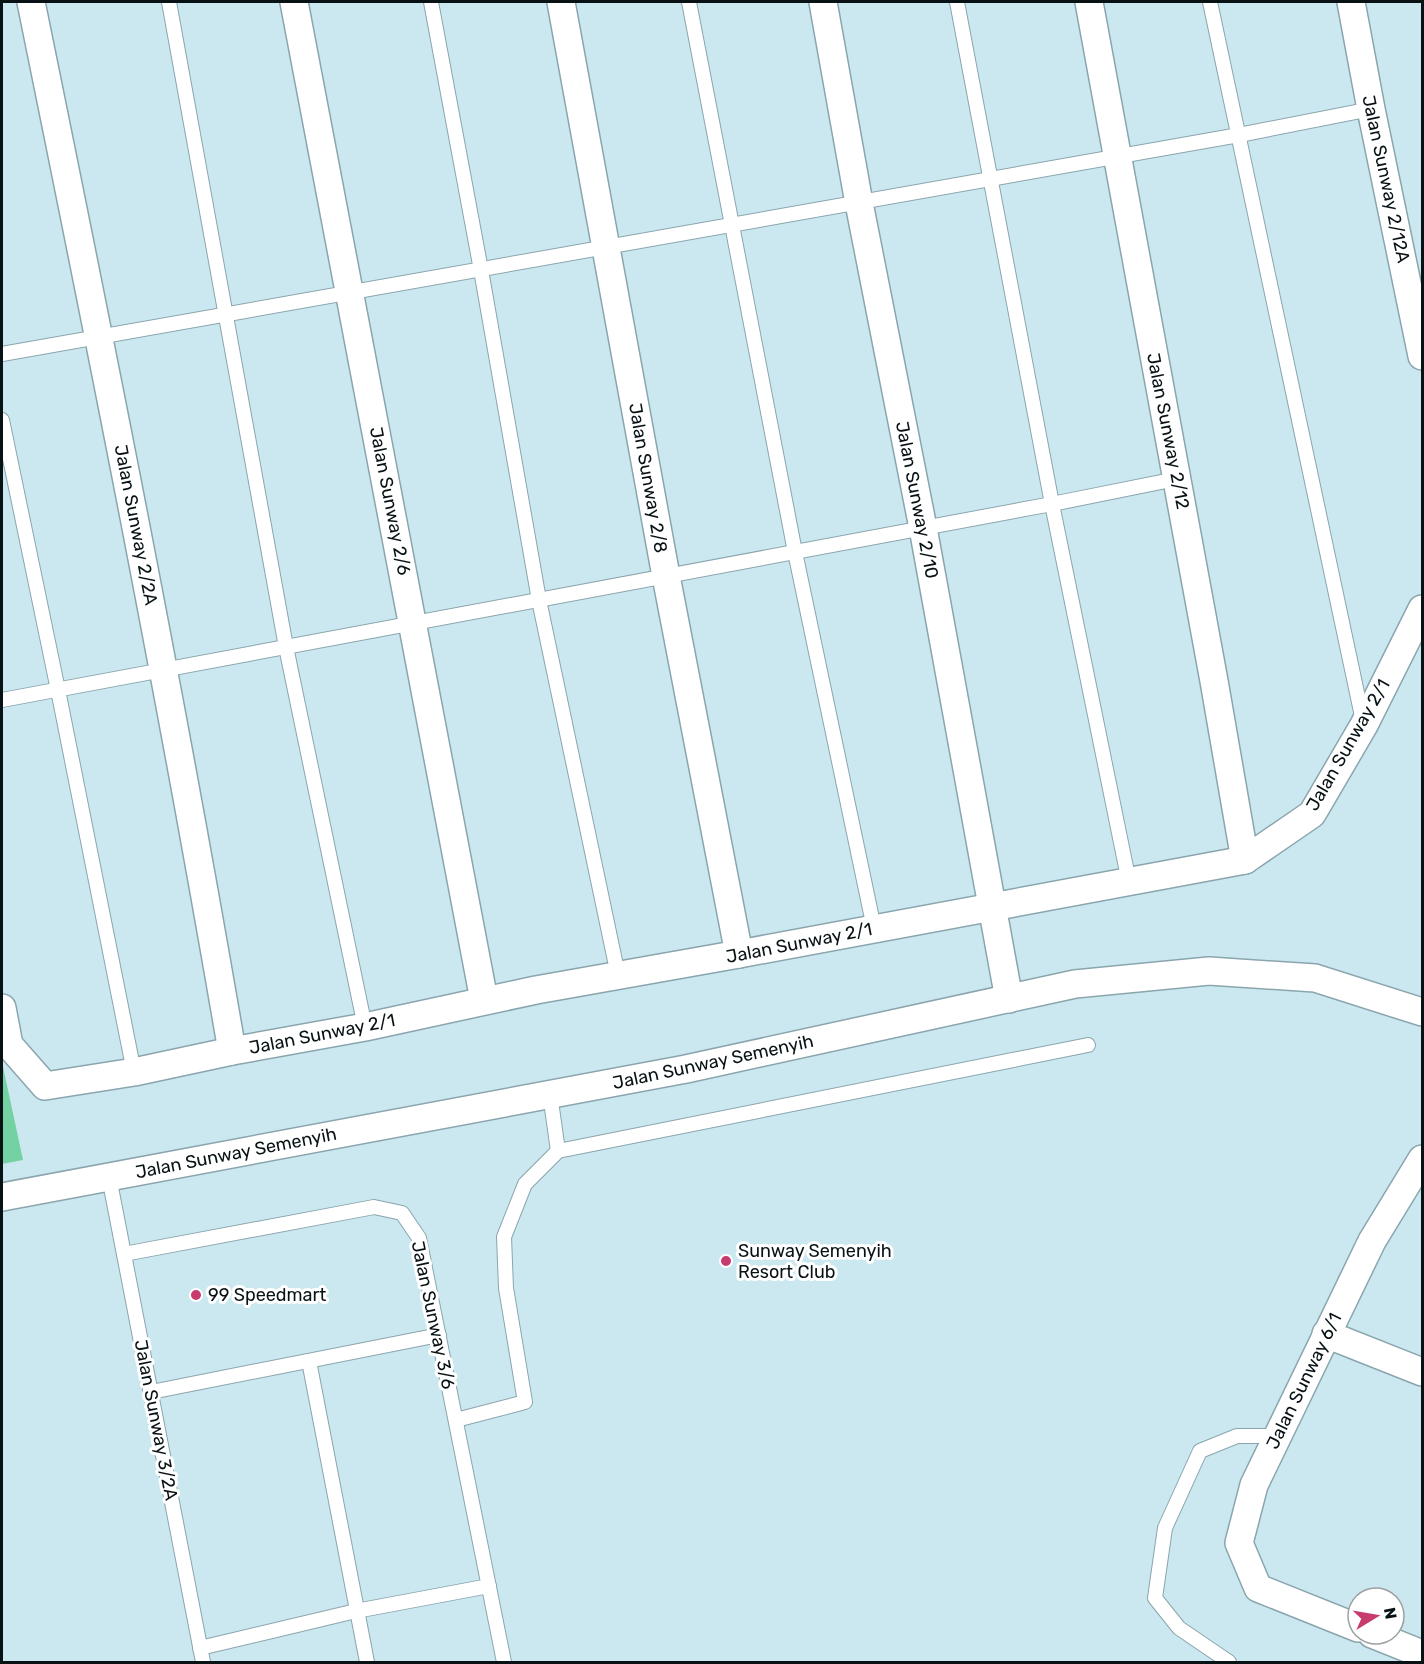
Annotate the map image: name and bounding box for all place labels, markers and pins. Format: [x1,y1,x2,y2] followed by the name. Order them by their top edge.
[738,1240,892,1283] place label: Sunway Semenyih Resort Club
[719,1254,733,1268] marker: Sunway Semenyih Resort Club
[208,1284,326,1306] place label: 99 Speedmart
[189,1288,203,1302] marker: 99 Speedmart

